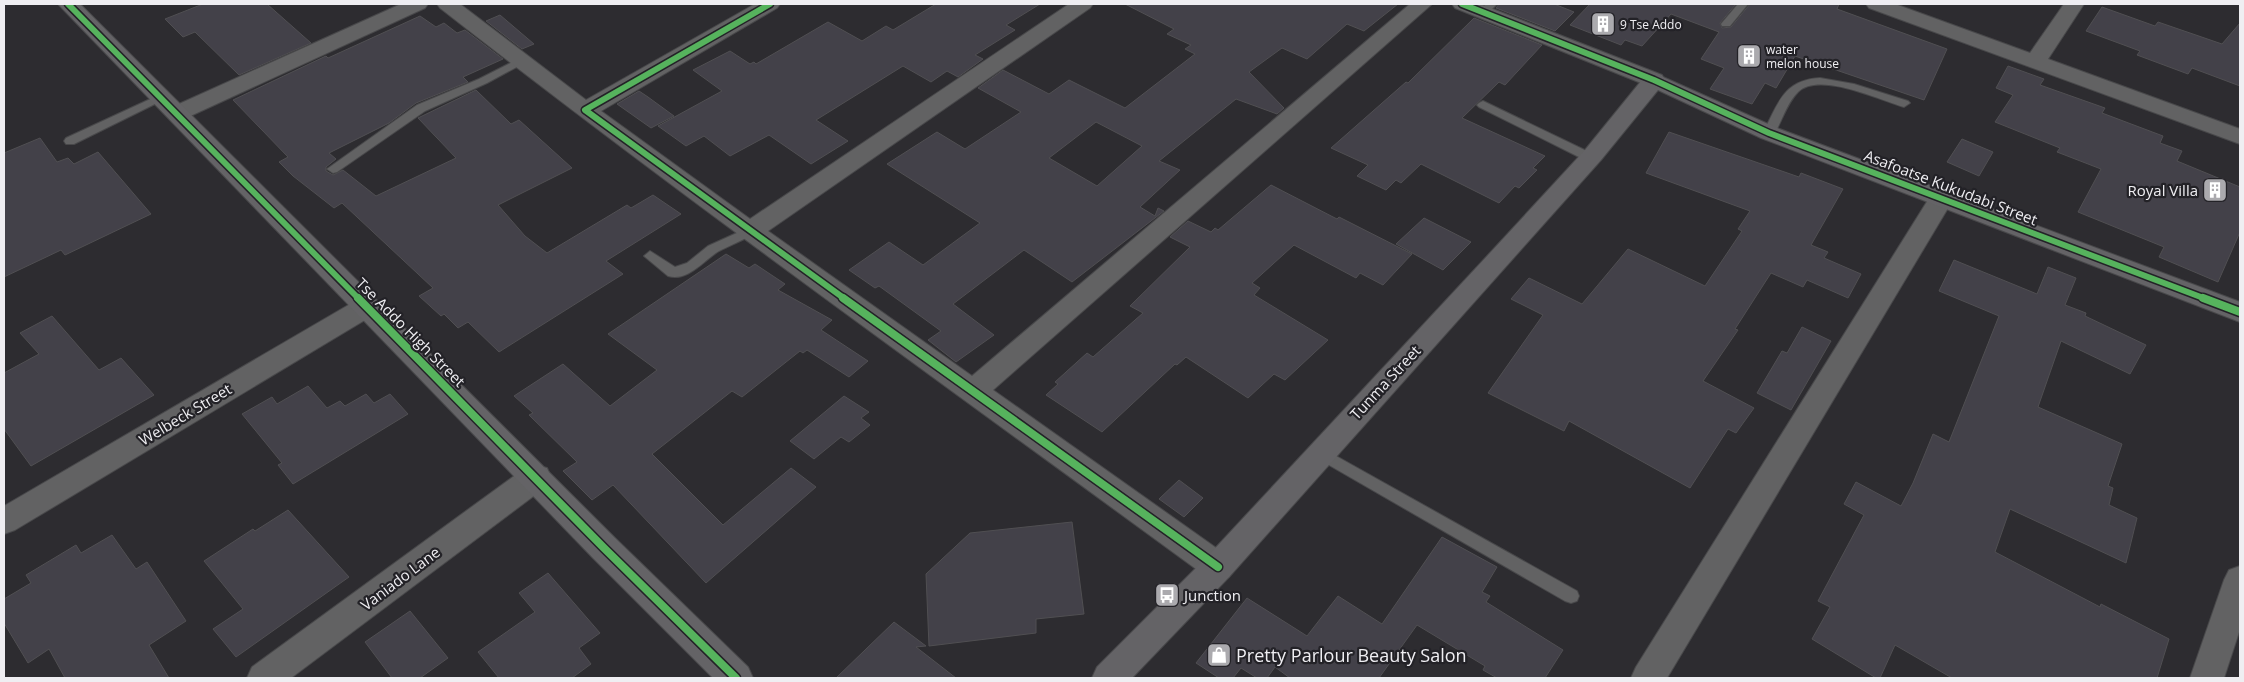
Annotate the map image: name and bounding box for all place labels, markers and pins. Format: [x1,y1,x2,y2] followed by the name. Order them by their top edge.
[1590,11,1616,37] building icon: 9 Tse Addo
[1620,16,1682,33] place label: 9 Tse Addo
[1766,41,1839,72] place label: water melon house
[1736,43,1762,69] building icon: water melon house
[2202,177,2228,203] building icon: Royal Villa
[2128,180,2198,200] place label: Royal Villa
[1154,582,1180,608] bus stop icon: Junction
[1182,585,1241,605] place label: Junction
[1206,642,1232,668] shop icon: Pretty Parlour Beauty Salon
[1236,643,1467,667] place label: Pretty Parlour Beauty Salon

